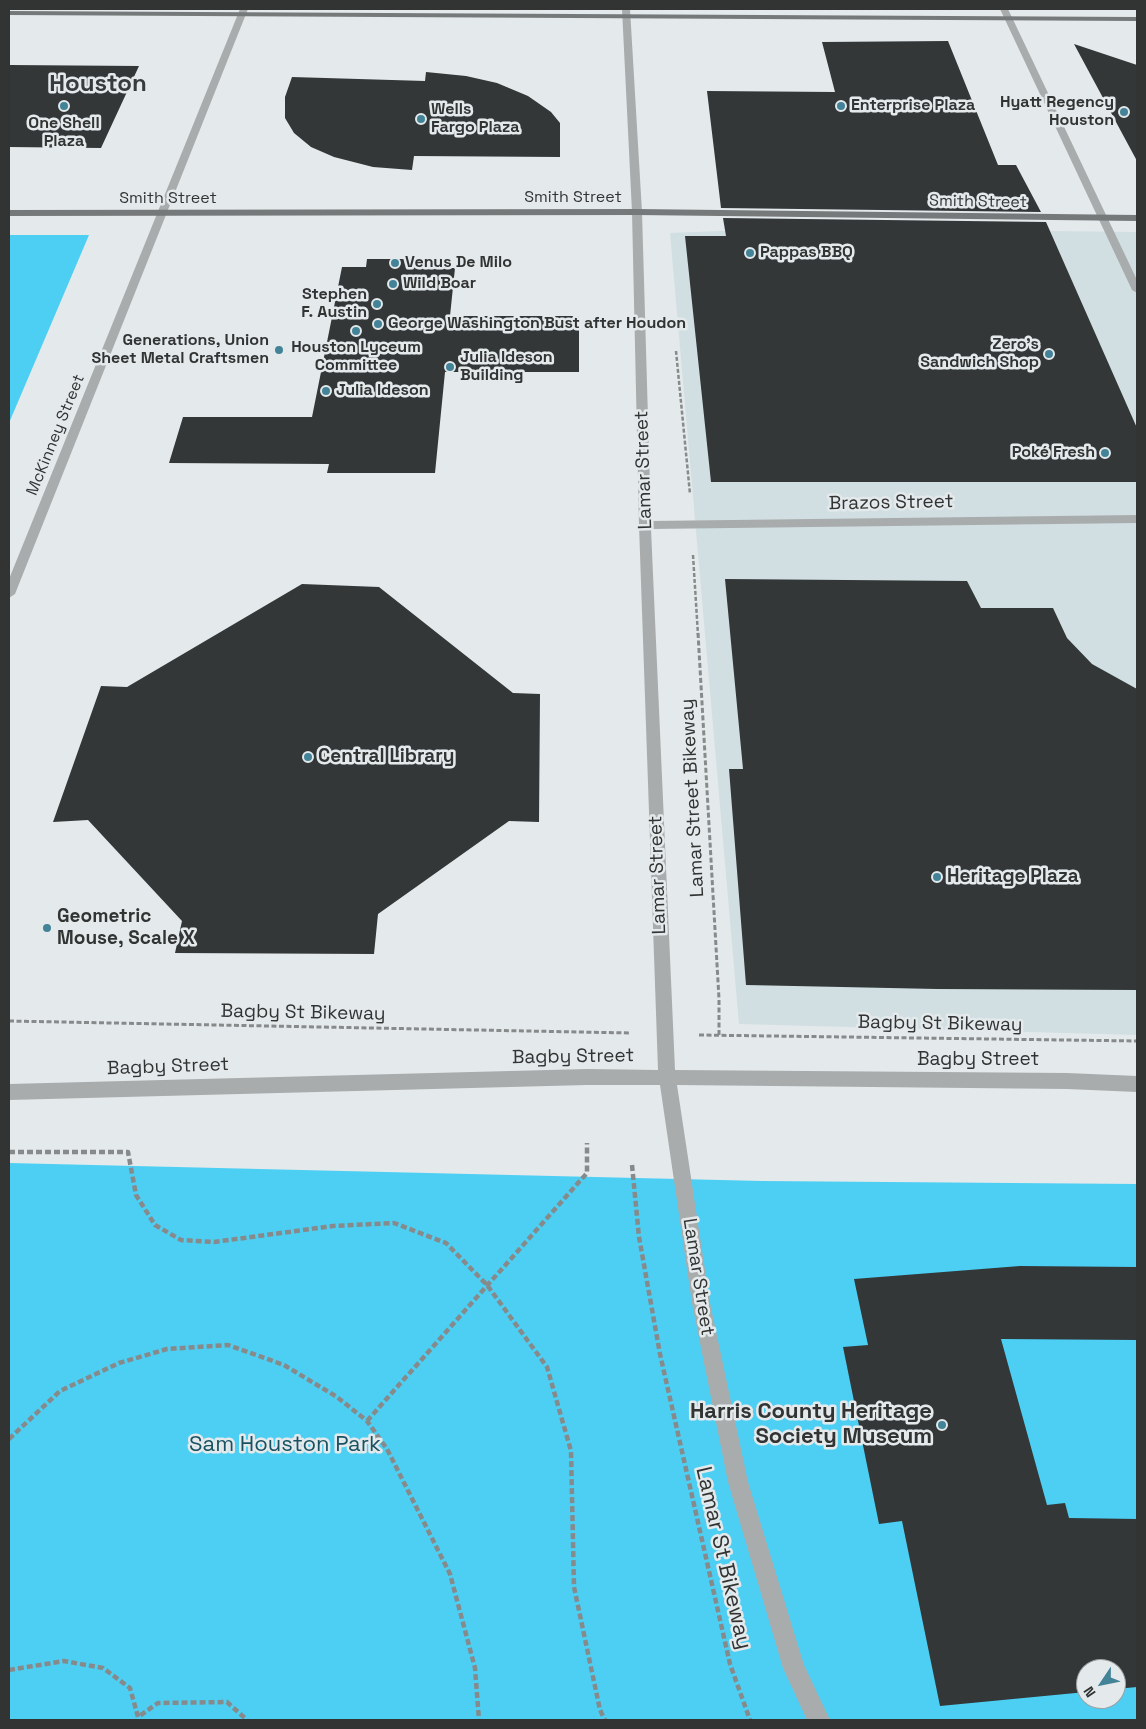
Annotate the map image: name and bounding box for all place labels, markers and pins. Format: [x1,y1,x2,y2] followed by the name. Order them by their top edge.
[1000,93,1114,131] place label: Hyatt Regency Houston
[851,96,975,116] place label: Enterprise Plaza
[58,100,70,112] marker: One Shell Plaza
[431,100,519,138] place label: Wells Fargo Plaza
[835,100,847,112] marker: Enterprise Plaza
[1118,106,1130,118] marker: Hyatt Regency Houston
[415,113,427,125] marker: Wells Fargo Plaza
[28,114,100,152] place label: One Shell Plaza
[760,243,853,263] place label: Pappas BBQ
[744,247,756,259] marker: Pappas BBQ
[405,253,512,273] place label: Venus De Milo
[389,257,401,269] marker: Venus De Milo
[403,274,476,294] place label: Wild Boar
[387,278,399,290] marker: Wild Boar
[301,285,367,323] place label: Stephen F. Austin
[371,298,383,310] marker: Stephen F. Austin
[388,314,686,334] place label: George Washington Bust after Houdon
[372,318,384,330] marker: George Washington Bust after Houdon
[350,325,362,337] marker: Houston Lyceum Committee
[92,331,269,369] place label: Generations, Union Sheet Metal Craftsmen
[920,335,1039,373] place label: Zero's Sandwich Shop
[291,338,421,376] place label: Houston Lyceum Committee
[273,344,285,356] marker: Generations, Union Sheet Metal Craftsmen
[460,348,553,386] place label: Julia Ideson Building
[1043,348,1055,360] marker: Zero's Sandwich Shop
[444,361,456,373] marker: Julia Ideson Building
[336,381,429,401] place label: Julia Ideson
[320,385,332,397] marker: Julia Ideson
[1012,443,1095,463] place label: Poké Fresh
[1099,447,1111,459] marker: Poké Fresh
[318,746,454,768] place label: Central Library
[302,751,314,763] marker: Central Library
[947,866,1079,888] place label: Heritage Plaza
[931,871,943,883] marker: Heritage Plaza
[57,906,195,950] place label: Geometric Mouse, Scale X
[41,922,53,934] marker: Geometric Mouse, Scale X
[690,1399,932,1450] place label: Harris County Heritage Society Museum
[936,1419,948,1431] marker: Harris County Heritage Society Museum

